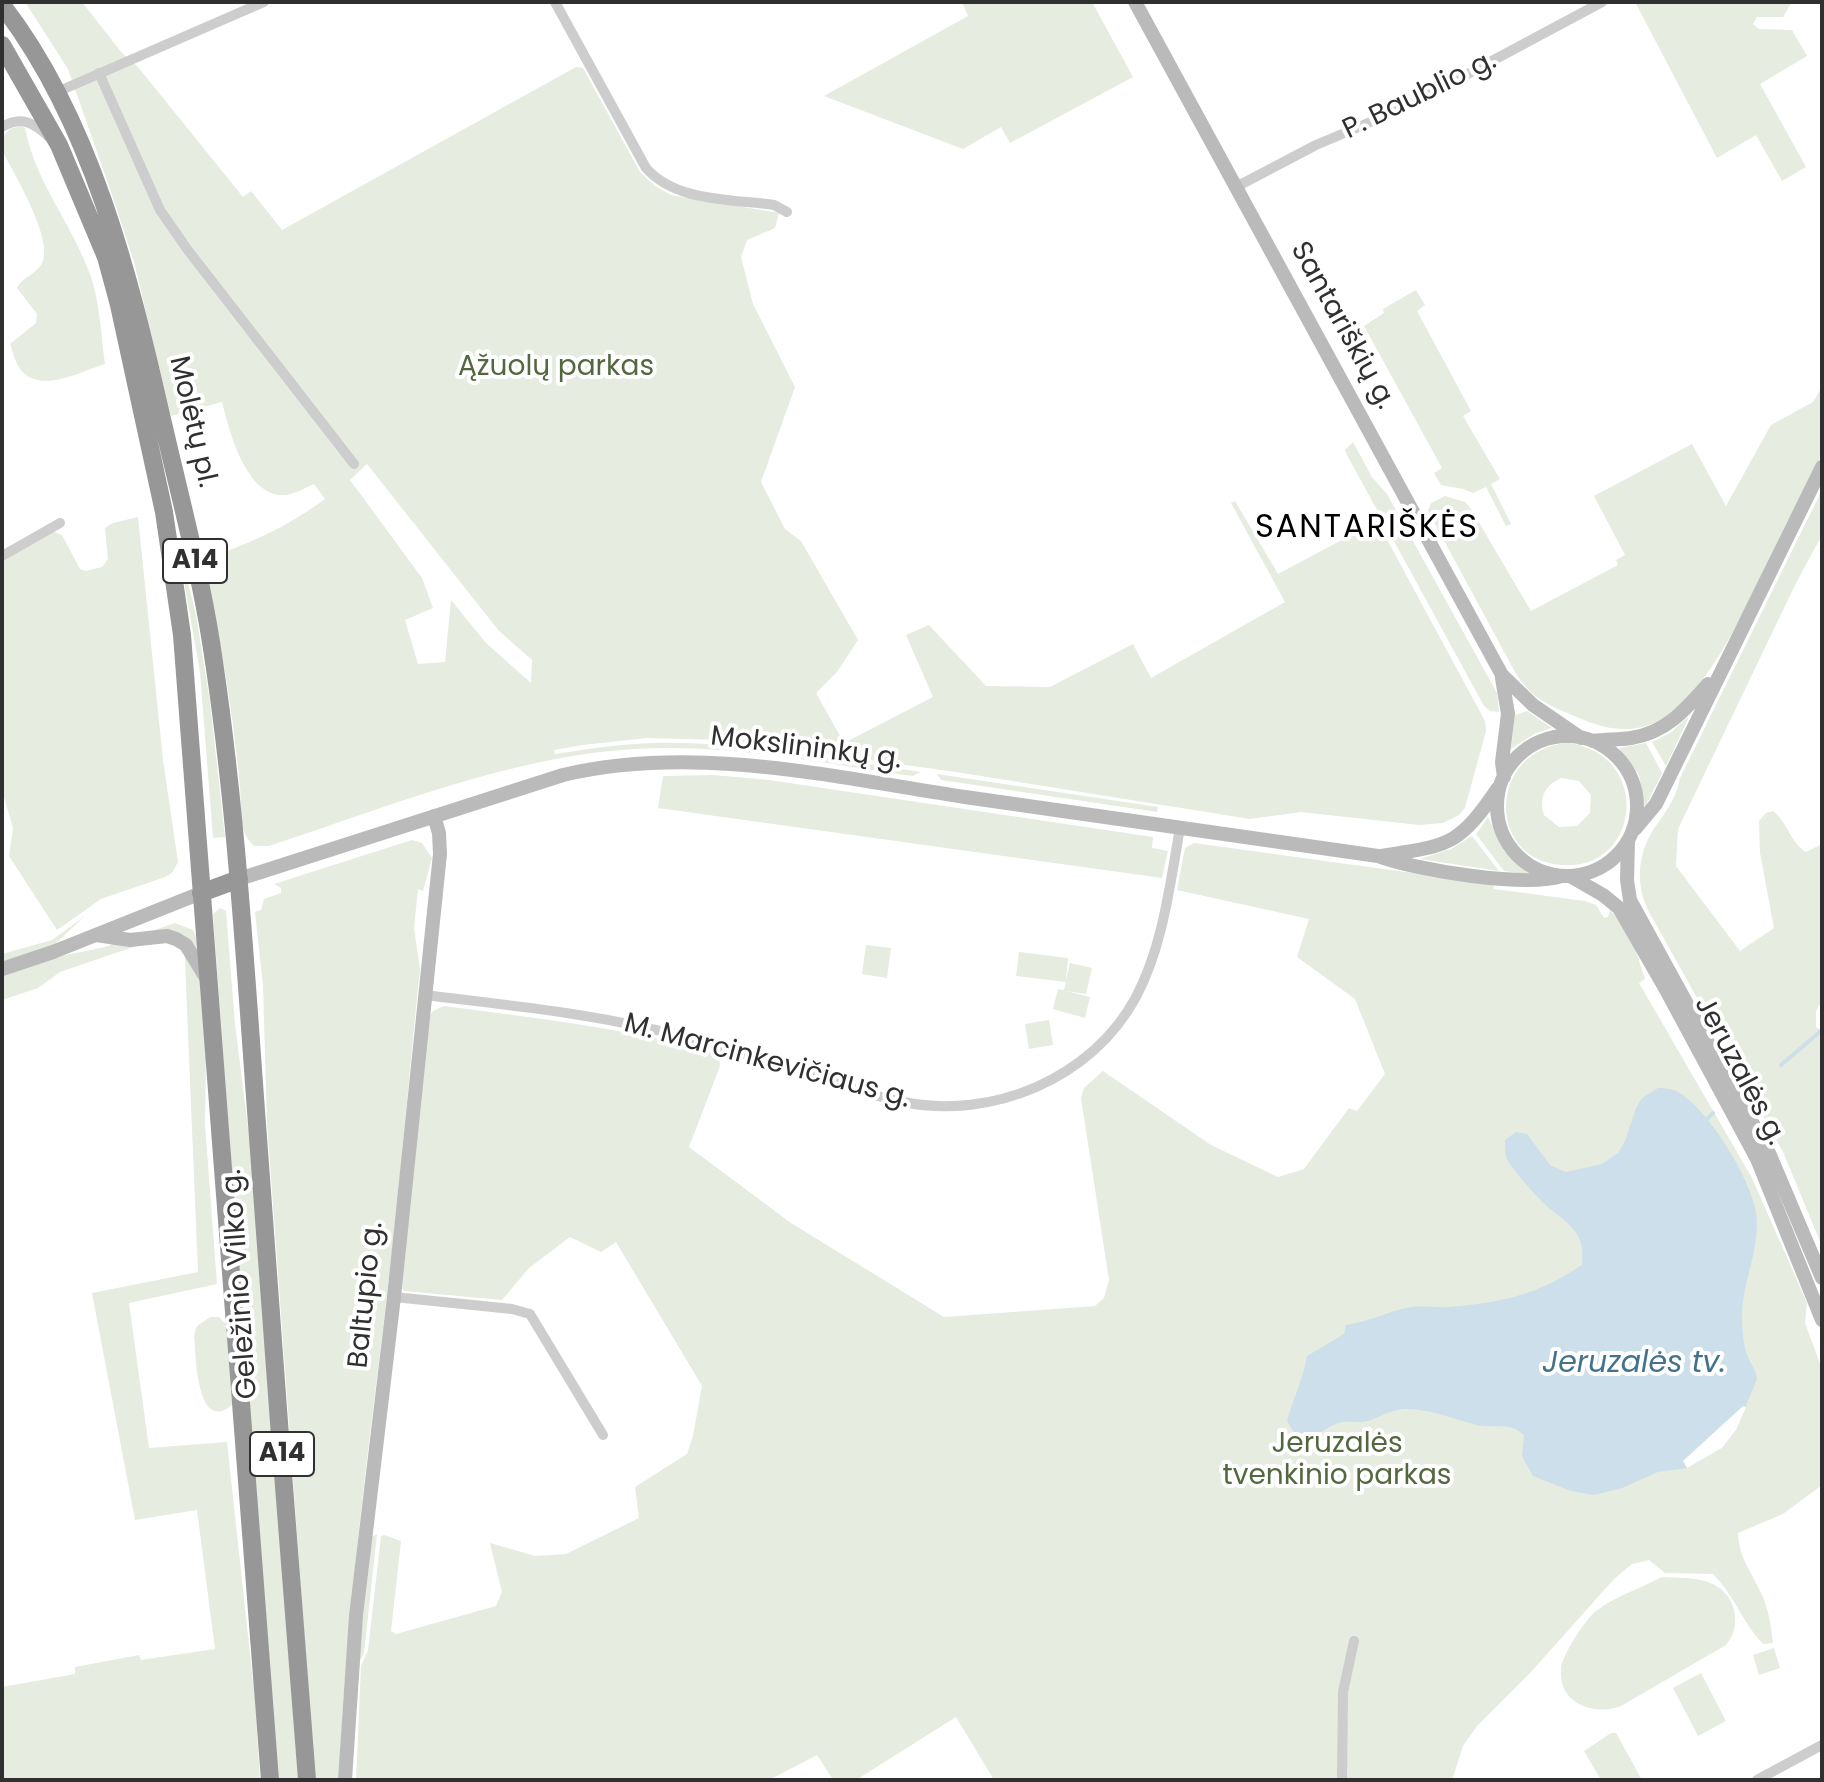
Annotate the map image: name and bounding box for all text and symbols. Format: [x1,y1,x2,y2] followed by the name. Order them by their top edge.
[1338,44,1502,148] street label: P. Baublio g.
[1282,237,1402,415] street label: Santariškių g.
[458,351,654,385] park label: Ąžuolų parkas
[161,353,223,491] street label: Molėtų pl.
[1255,510,1479,548] district label: SANTARIŠKĖS
[163,539,227,583] road number: A14
[709,721,903,777] street label: Mokslininkų g.
[1686,991,1792,1151] street label: Jeruzalės g.
[620,1008,914,1116] street label: M. Marcinkevičiaus g.
[216,1168,266,1400] street label: Geležinio Vilko g.
[343,1220,391,1370] street label: Baltupio g.
[1542,1346,1726,1382] water label: Jeruzalės tv.
[1223,1428,1451,1494] park label: Jeruzalės tvenkinio parkas
[250,1432,314,1476] road number: A14

